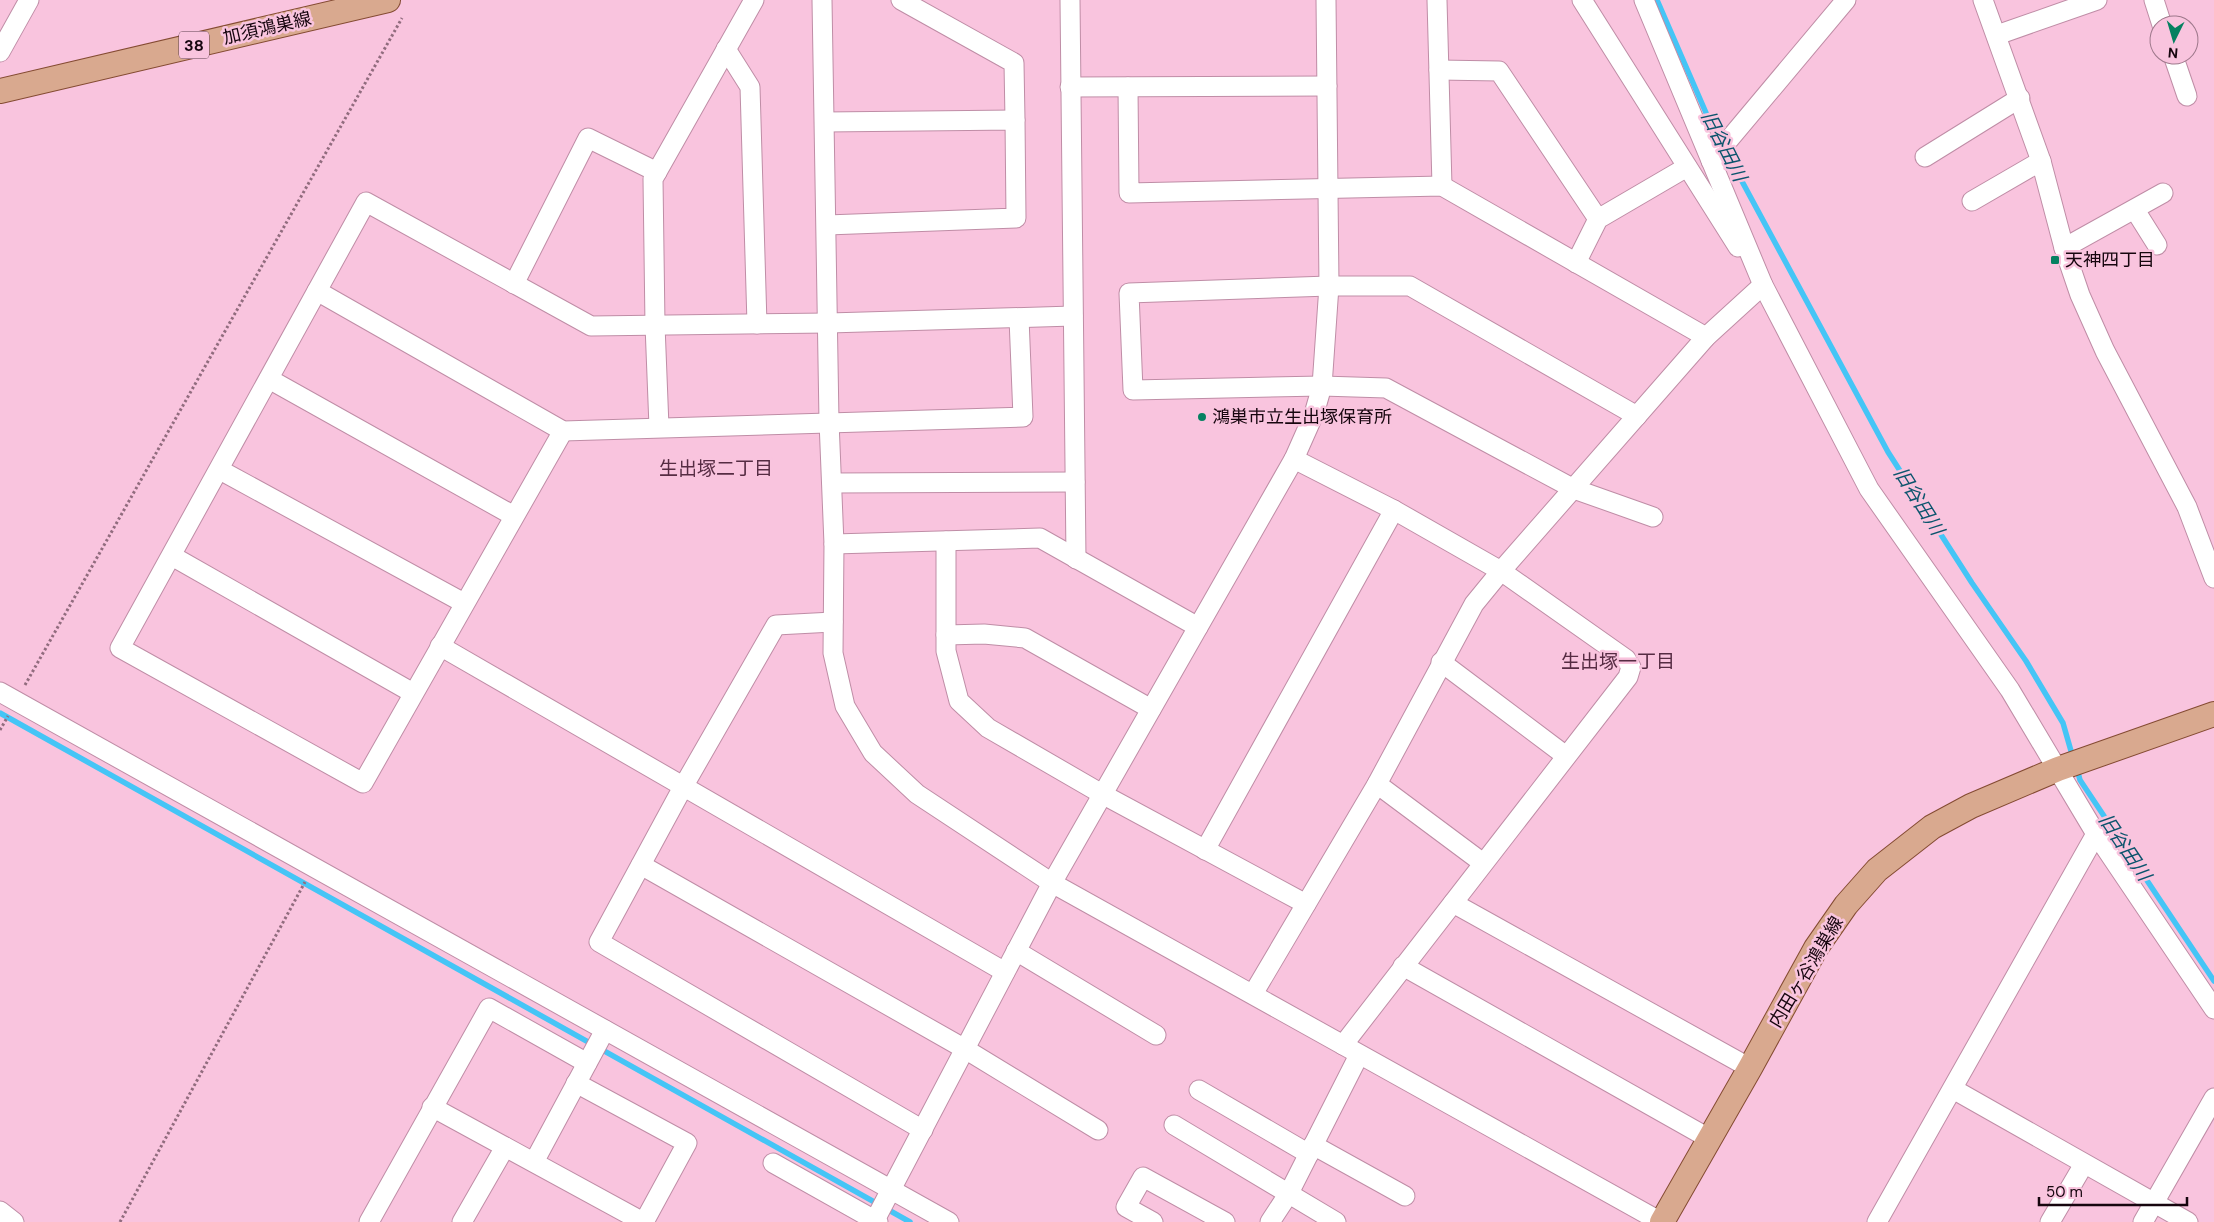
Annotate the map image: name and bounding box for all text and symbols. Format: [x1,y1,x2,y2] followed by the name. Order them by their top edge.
[220,6,314,50] street label: 加須鴻巣線
[2149,15,2199,65] north arrow
[179,32,209,58] road number: 38
[2167,44,2179,62] text: N
[1696,106,1753,187] water label: 旧谷田川
[2065,248,2155,272] place label: 天神四丁目
[2049,254,2061,266] marker: 天神四丁目
[1212,405,1392,429] place label: 鴻巣市立生出塚保育所
[1196,411,1208,423] marker: 鴻巣市立生出塚保育所
[659,456,773,481] district label: 生出塚二丁目
[1888,462,1951,542] water label: 旧谷田川
[1561,649,1675,674] district label: 生出塚一丁目
[2093,809,2158,887] water label: 旧谷田川
[1763,912,1849,1032] street label: 内田ヶ谷鴻巣線
[2039,1174,2186,1206] scale bar
[2046,1182,2083,1202] text: 50 m

